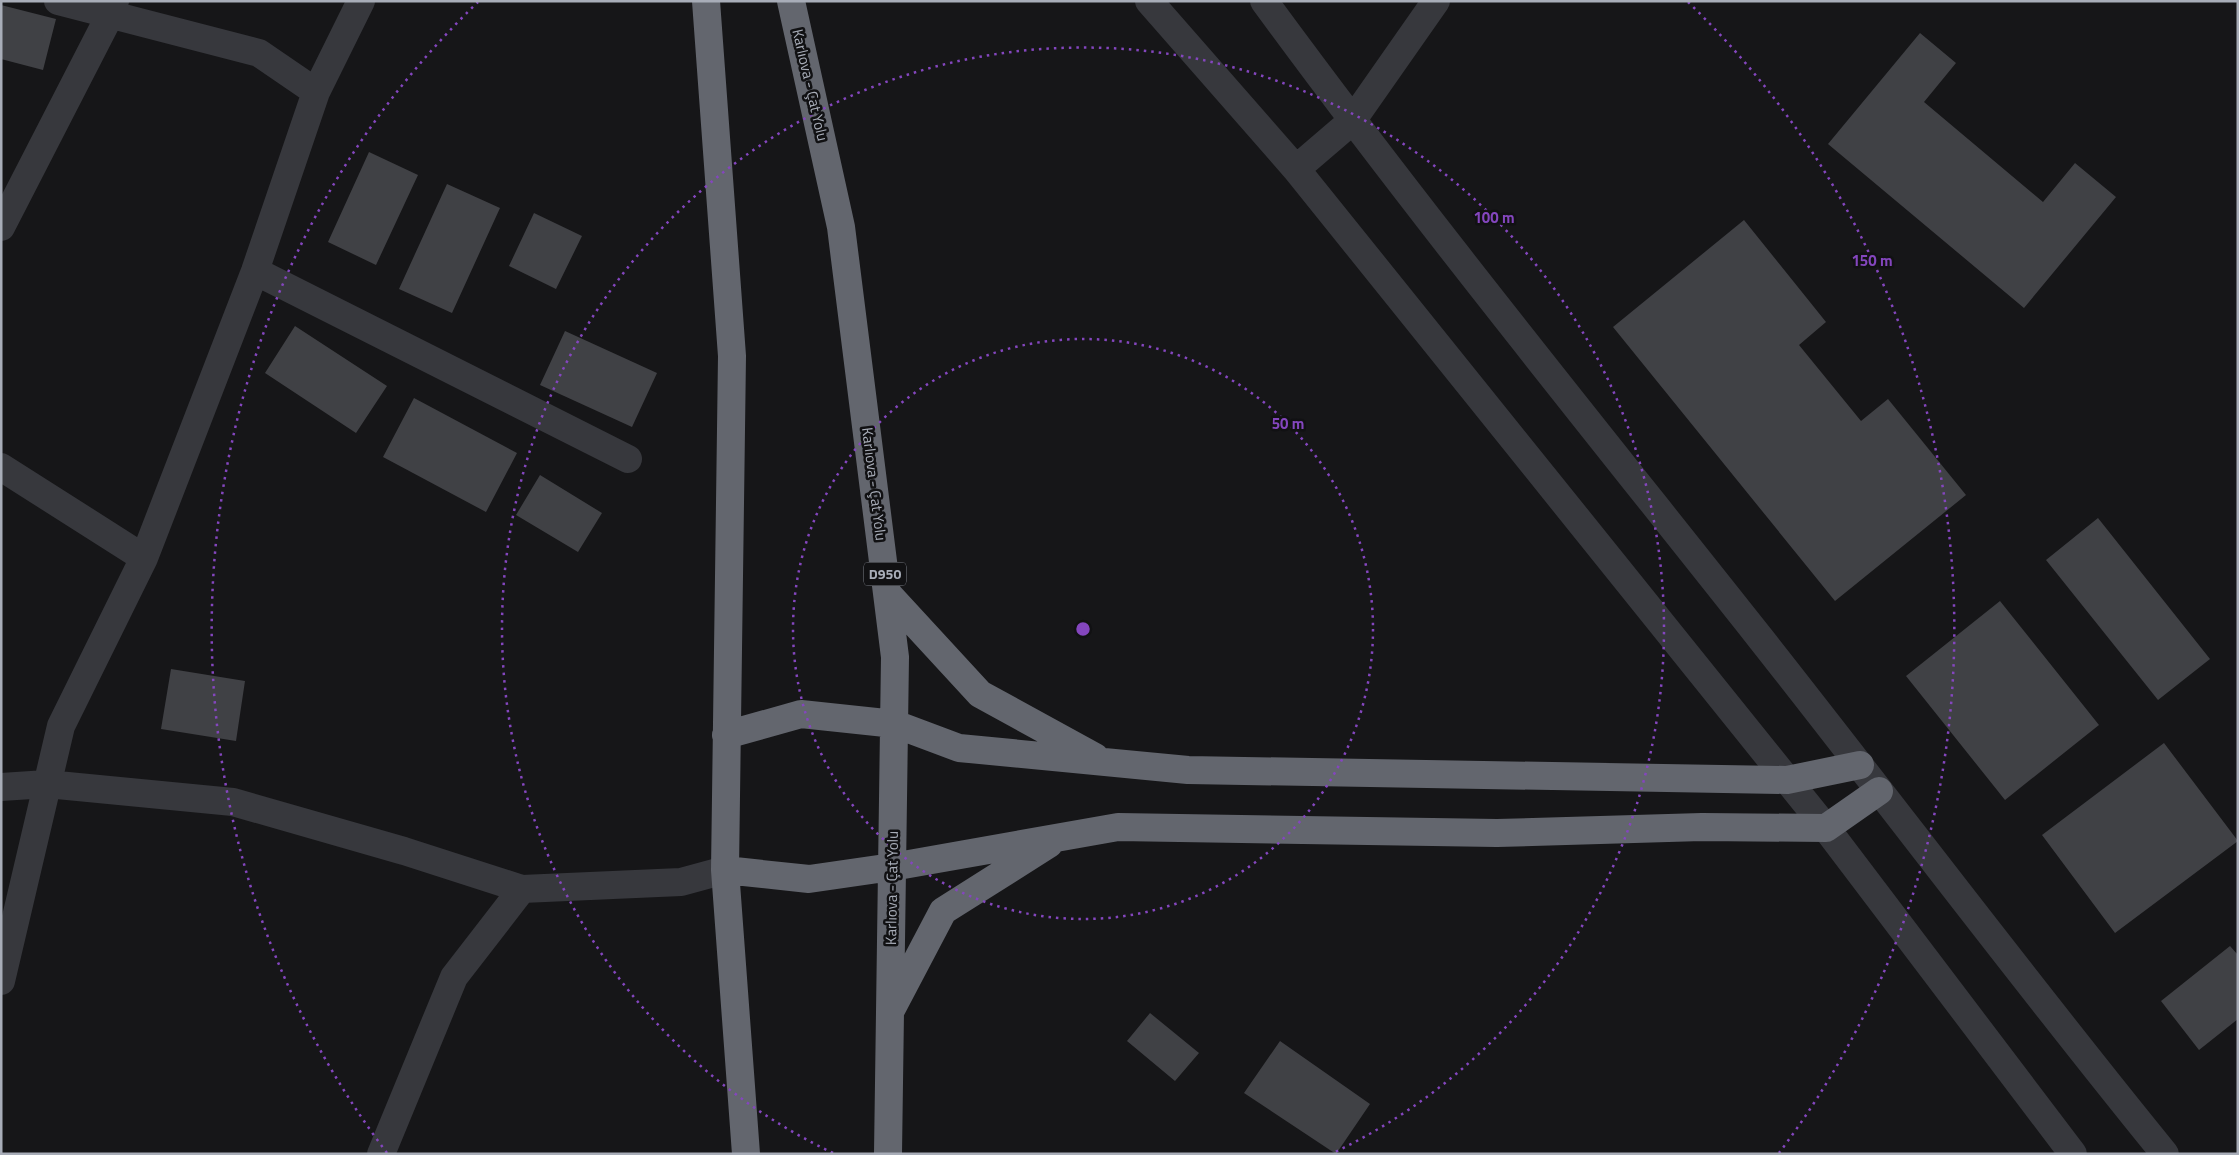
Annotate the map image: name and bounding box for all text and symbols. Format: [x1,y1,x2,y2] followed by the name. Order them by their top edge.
[786,27,835,143] street label: Karlıova - Çat Yolu
[1473,206,1515,229] text: 100 m
[1851,249,1893,272] text: 150 m
[1272,412,1304,435] text: 50 m
[856,426,893,542] street label: Karlıova - Çat Yolu
[864,562,906,586] road number: D950
[1074,620,1092,638] centre of rings
[879,831,904,945] street label: Karlıova - Çat Yolu

